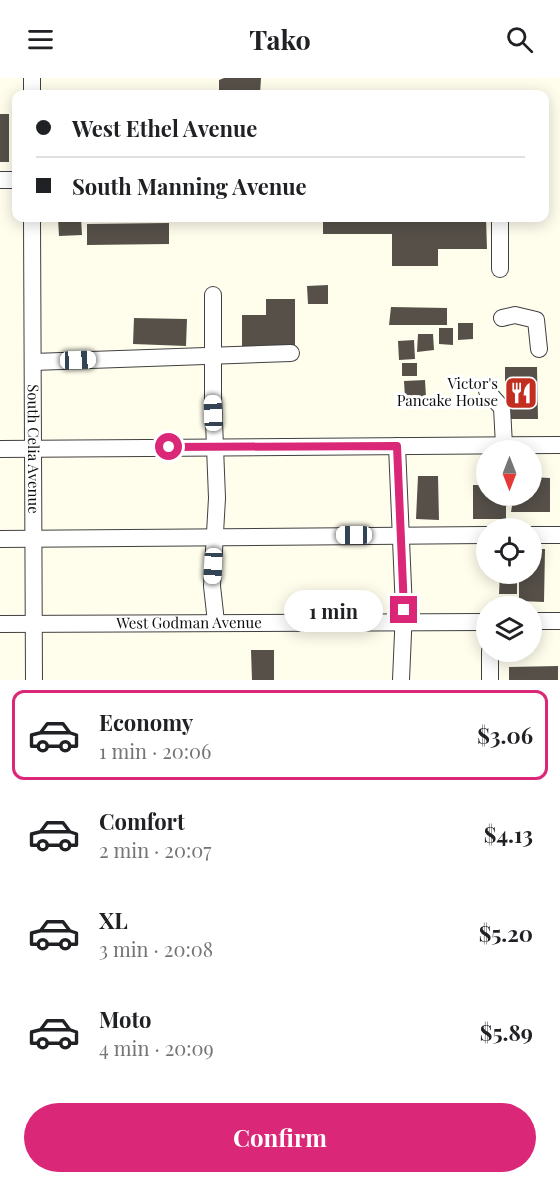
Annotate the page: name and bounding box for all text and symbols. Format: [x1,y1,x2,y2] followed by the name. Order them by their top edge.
[249,21,311,57] text: Tako
[24,23,57,56] icon: menu
[503,23,536,56] icon: search
[72,113,257,143] text: West Ethel Avenue
[72,171,307,201] text: South Manning Avenue
[60,350,96,370] car
[397,373,498,410] place label: Victor's Pancake House
[503,375,539,411] restaurant icon: Victor's Pancake House
[24,384,44,514] street label: South Celia Avenue
[203,395,223,431] car
[155,433,182,460] route start
[476,440,542,506] north arrow
[476,440,542,662] map controls
[476,518,542,584] button: locate
[336,526,372,544] car
[203,548,223,584] car
[284,589,383,631] callout: 1 min
[390,596,417,623] route end
[476,596,542,662] button: layers
[309,597,358,624] text: 1 min
[115,612,262,633] street label: West Godman Avenue
[99,707,193,737] text: Economy
[27,708,81,762] icon: car
[477,720,533,750] text: $3.06
[99,737,211,764] text: 1 min · 20:06
[99,806,185,836] text: Comfort
[27,807,81,861] icon: car
[484,819,533,849] text: $4.13
[99,836,211,863] text: 2 min · 20:07
[99,905,128,935] text: XL
[27,906,81,960] icon: car
[479,918,533,948] text: $5.20
[99,935,213,962] text: 3 min · 20:08
[99,1004,152,1034] text: Moto
[27,1005,81,1059] icon: car
[480,1017,533,1047] text: $5.89
[99,1034,214,1061] text: 4 min · 20:09
[24,1103,536,1172] button: Confirm

